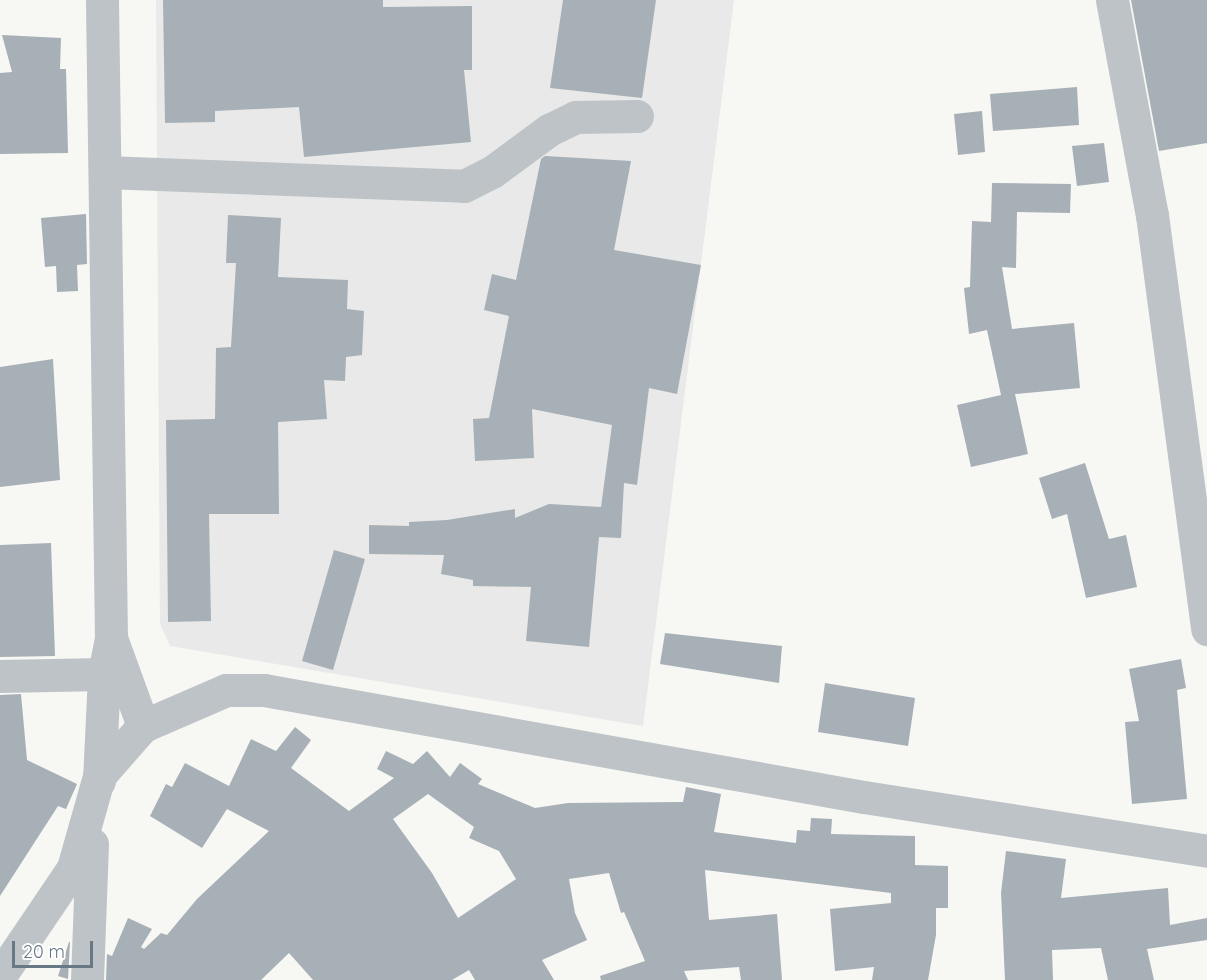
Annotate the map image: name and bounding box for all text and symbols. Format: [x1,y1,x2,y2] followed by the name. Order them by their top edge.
[15,929,96,967] scale bar
[23,940,65,963] text: 20 m

